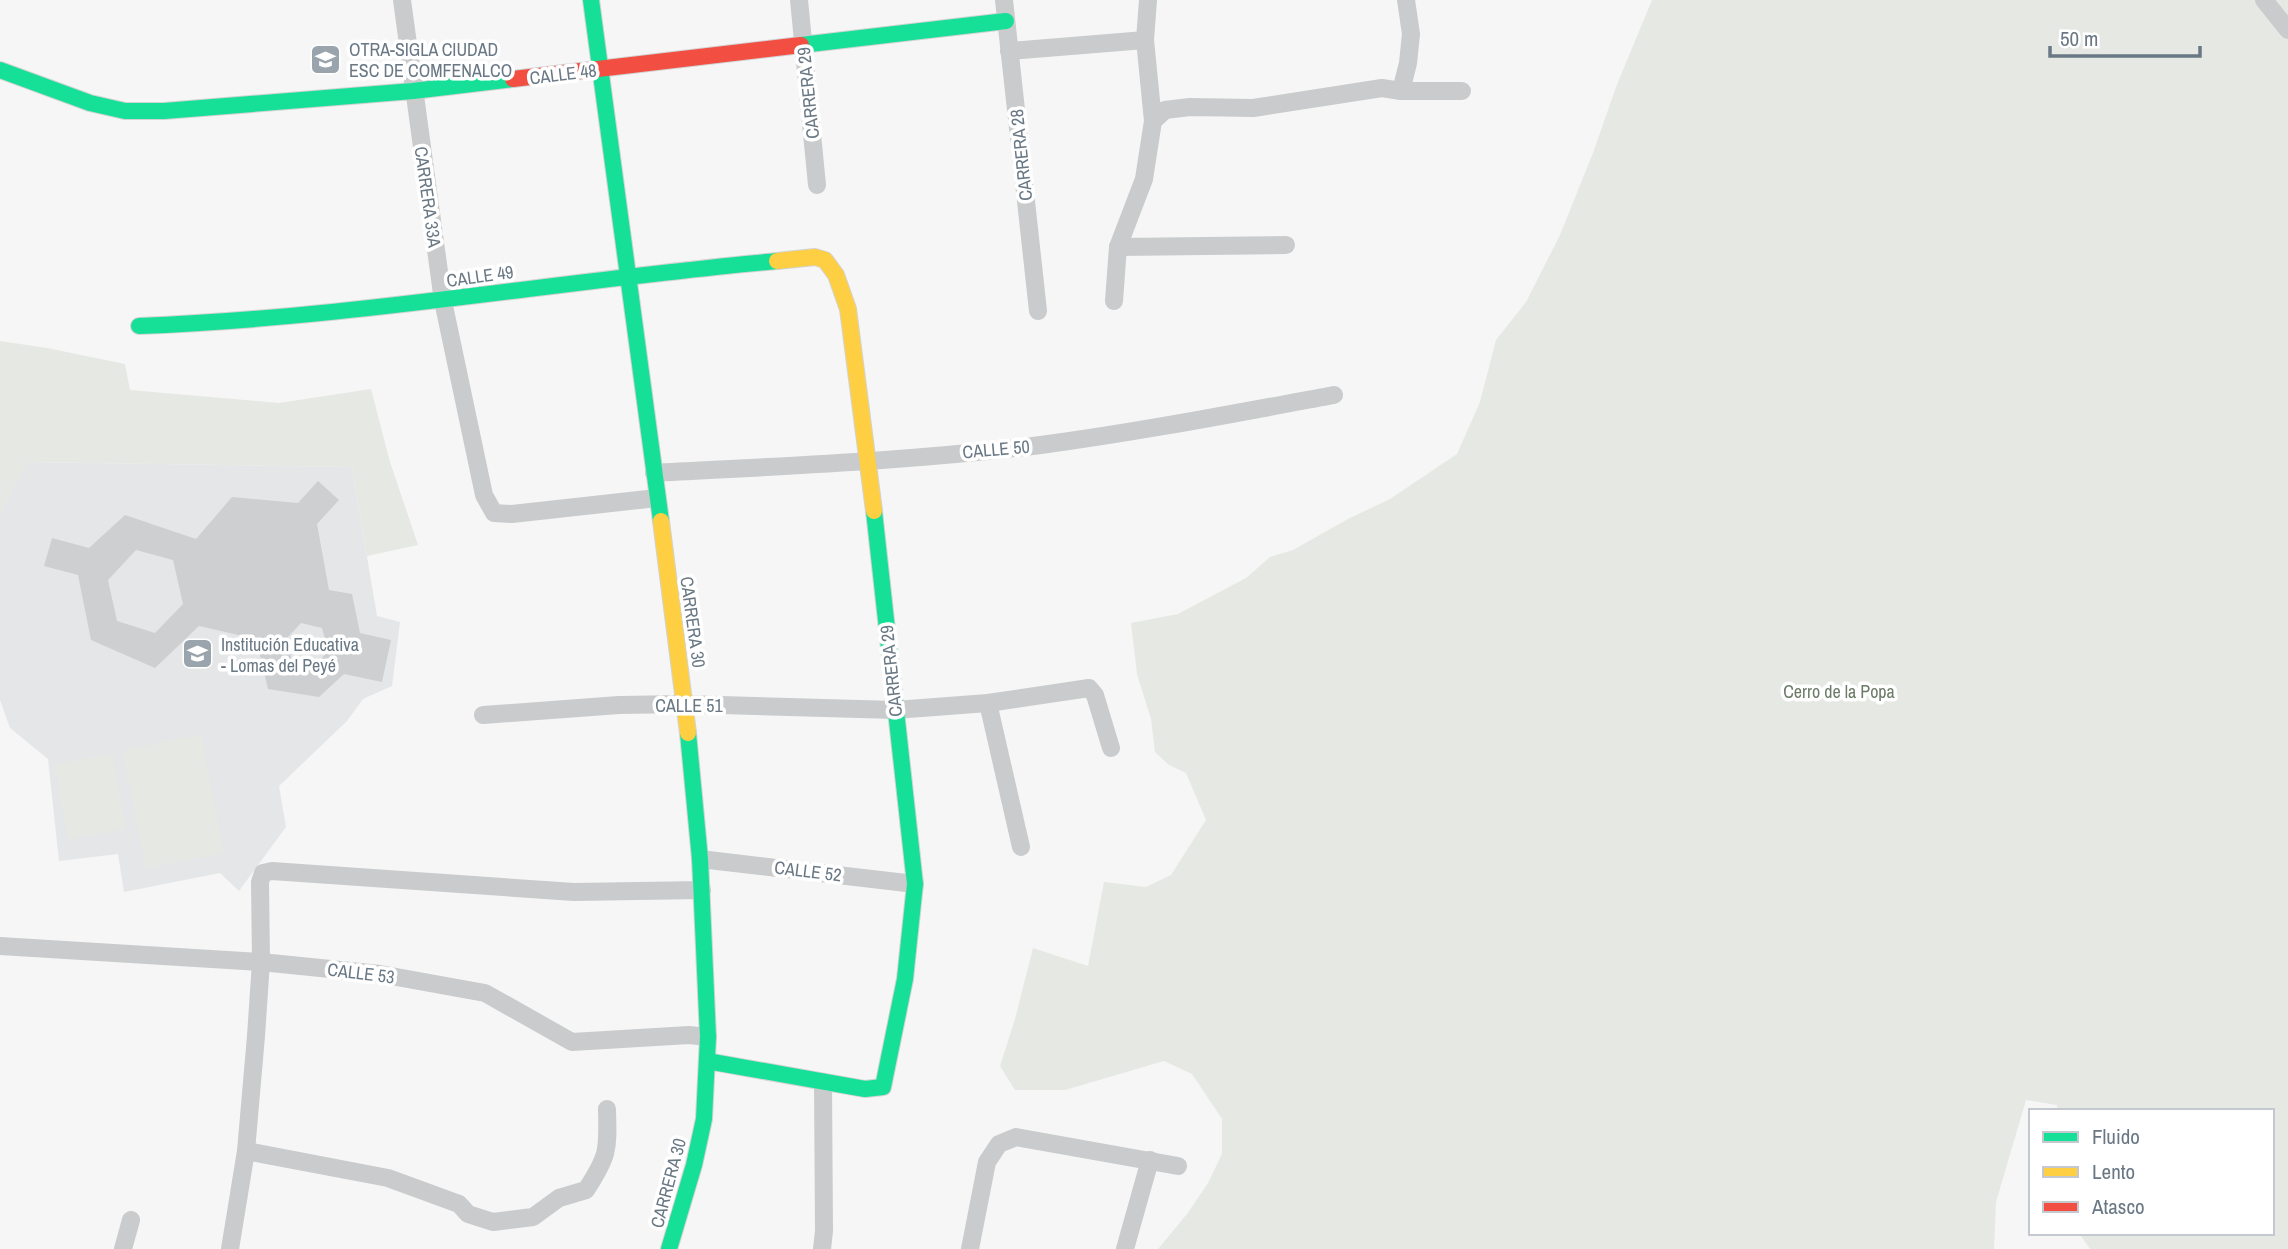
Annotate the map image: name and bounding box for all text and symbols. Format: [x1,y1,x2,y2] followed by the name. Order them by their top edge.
[2050,14,2200,58] scale bar
[2060,24,2098,53] text: 50 m
[349,37,512,83] place label: OTRA-SIGLA CIUDAD ESC DE COMFENALCO
[309,42,343,76] school or university icon: OTRA-SIGLA CIUDAD ESC DE COMFENALCO
[791,46,825,140] street label: CARRERA 29
[528,57,598,91] street label: CALLE 48
[1004,108,1038,202] street label: CARRERA 28
[409,145,447,249] street label: CARRERA 33A
[445,259,515,293] street label: CALLE 49
[961,434,1031,464] street label: CALLE 50
[674,575,712,669] street label: CARRERA 30
[874,624,908,718] street label: CARRERA 29
[221,632,359,678] place label: Institución Educativa - Lomas del Peyé
[181,637,215,671] school or university icon: Institución Educativa - Lomas del Peyé
[1783,679,1895,704] park label: Cerro de la Popa
[655,693,723,718] street label: CALLE 51
[773,854,843,888] street label: CALLE 52
[326,956,396,990] street label: CALLE 53
[2029,1109,2274,1235] legend
[2092,1122,2140,1151] text: Fluido
[644,1135,692,1231] street label: CARRERA 30
[2092,1157,2135,1186] text: Lento
[2091,1192,2145,1221] text: Atasco

